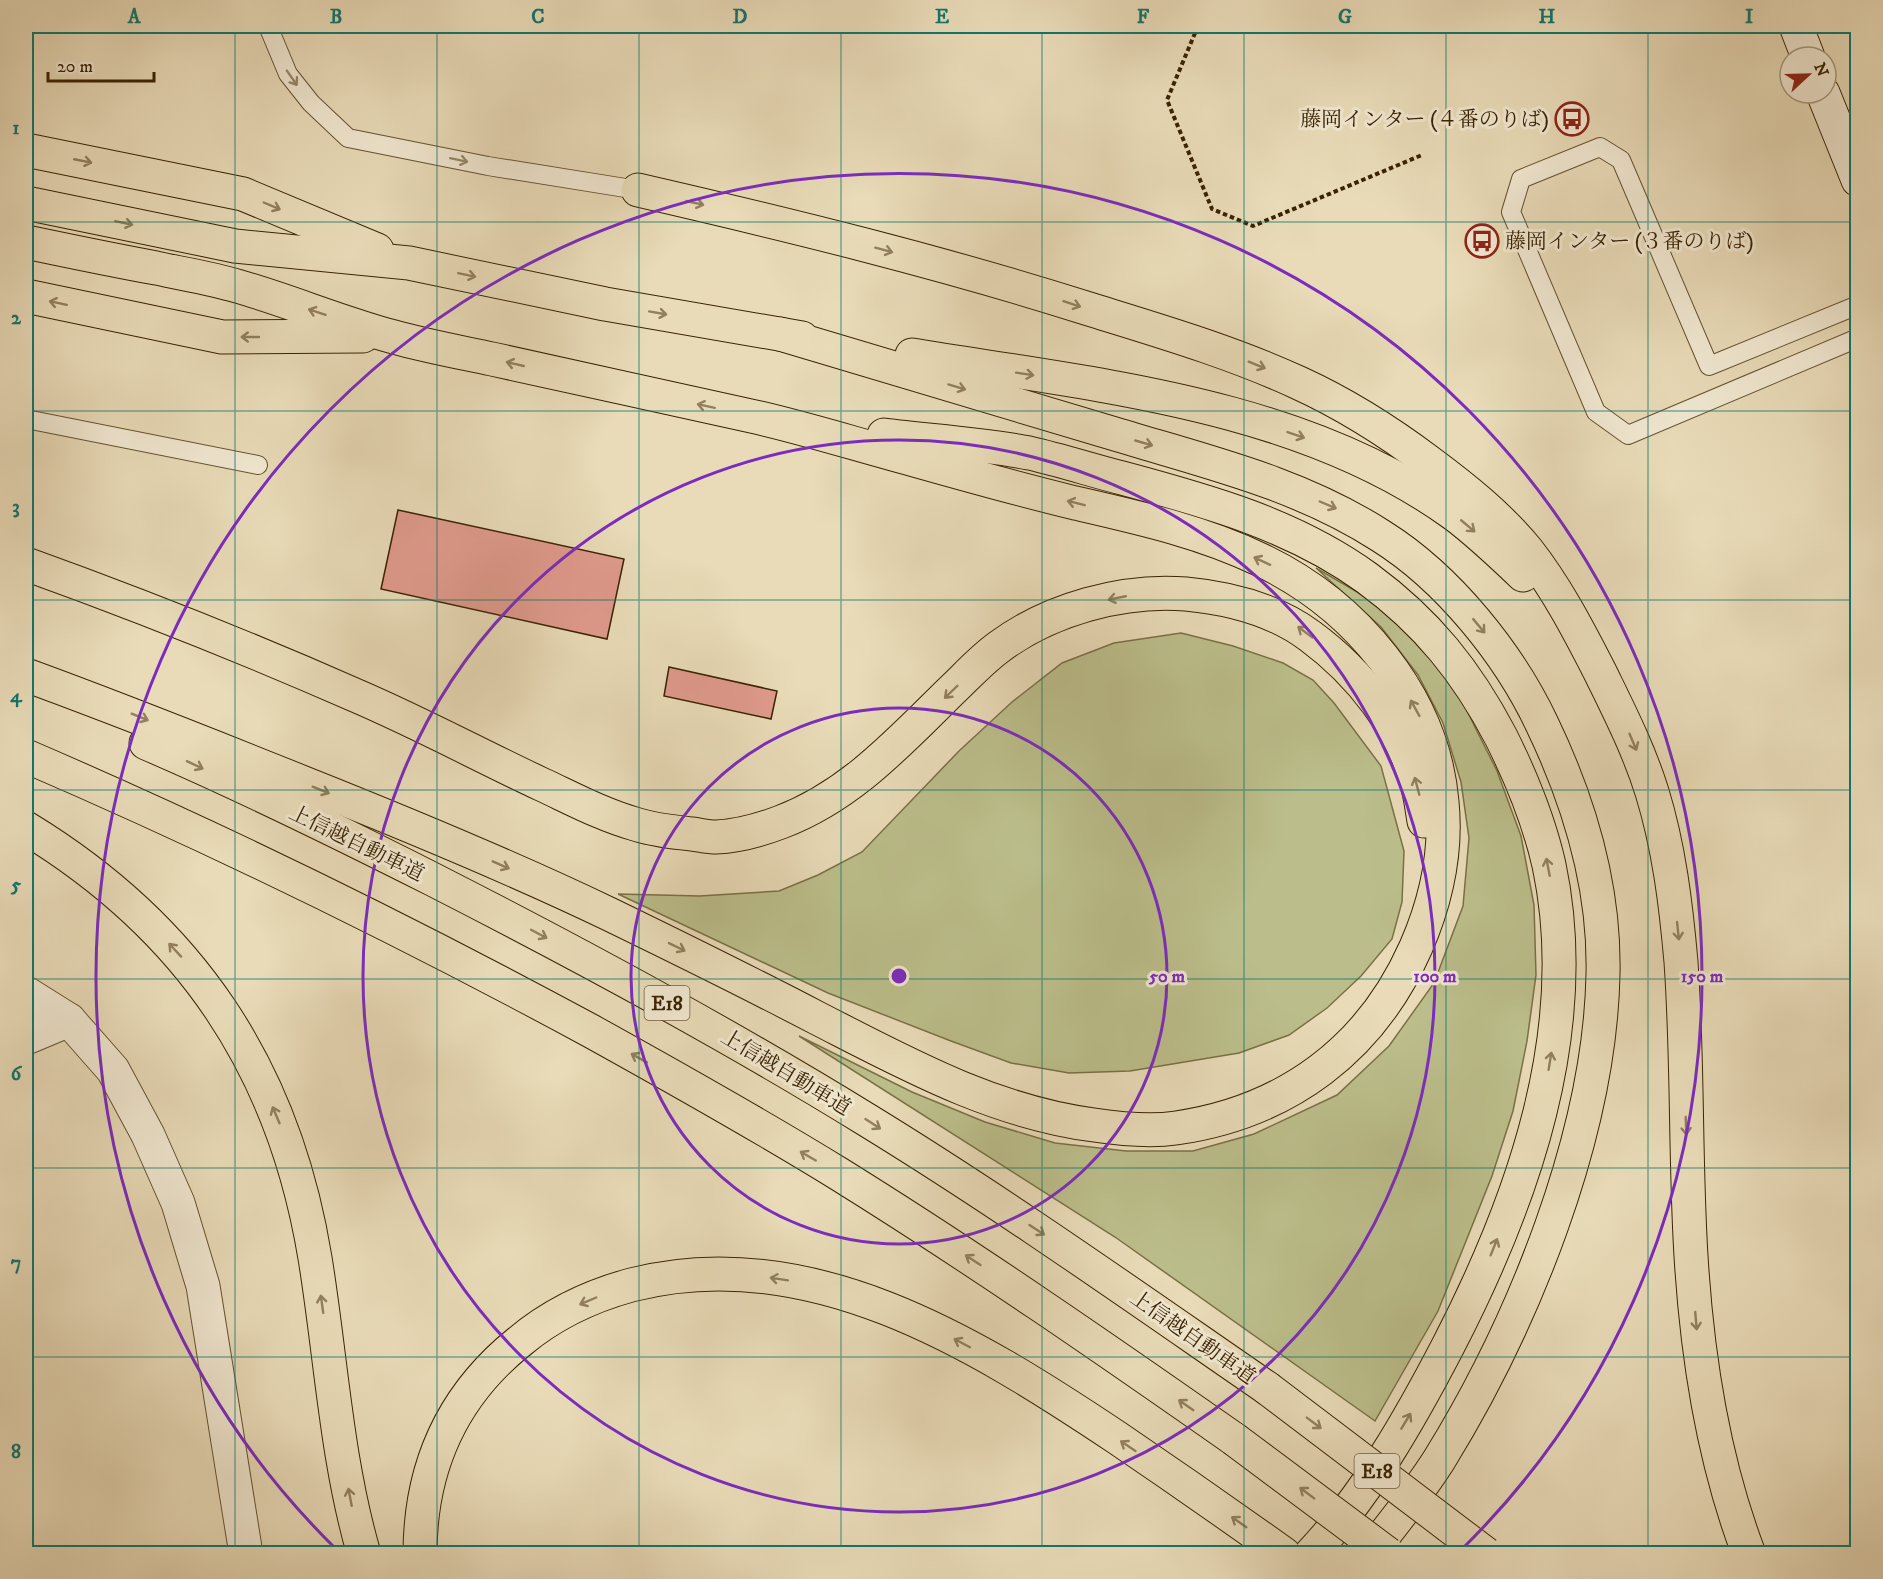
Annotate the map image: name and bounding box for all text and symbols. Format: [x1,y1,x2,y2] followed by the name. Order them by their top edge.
[127,5,142,30] text: A
[330,5,342,30] text: B
[531,5,545,30] text: C
[733,5,748,30] text: D
[935,5,949,30] text: E
[1137,5,1150,30] text: F
[1338,5,1352,30] text: G
[1539,5,1556,30] text: H
[1745,5,1753,30] text: I
[48,45,154,83] scale bar
[1778,45,1838,105] north arrow
[57,56,93,78] text: 20 m
[1809,60,1833,80] text: N
[286,70,298,86] one-way arrow
[1554,101,1590,137] bus stop icon: 藤岡インター (４番のりば)
[1300,107,1549,133] place label: 藤岡インター (４番のりば)
[12,116,20,141] text: 1
[449,155,468,166] one-way arrow
[73,156,92,167] one-way arrow
[685,198,704,209] one-way arrow
[262,201,281,212] one-way arrow
[114,218,133,229] one-way arrow
[1464,223,1500,259] bus stop icon: 藤岡インター (３番のりば)
[1505,229,1754,255] place label: 藤岡インター (３番のりば)
[875,244,894,256] one-way arrow
[456,270,476,281] one-way arrow
[49,296,68,308] one-way arrow
[1062,299,1081,310] one-way arrow
[11,306,22,331] text: 2
[308,306,327,317] one-way arrow
[648,308,667,319] one-way arrow
[240,331,260,343] one-way arrow
[506,358,525,369] one-way arrow
[1247,360,1266,371] one-way arrow
[1014,368,1034,379] one-way arrow
[947,382,966,393] one-way arrow
[696,400,715,412] one-way arrow
[1286,430,1305,441] one-way arrow
[1134,437,1153,449] one-way arrow
[12,495,20,520] text: 3
[1067,497,1086,509] one-way arrow
[1319,500,1337,511] one-way arrow
[1460,519,1475,533] one-way arrow
[1254,554,1272,566] one-way arrow
[1108,593,1128,604] one-way arrow
[1473,618,1486,634] one-way arrow
[1297,625,1313,638] one-way arrow
[10,684,23,709] text: 4
[943,685,958,699] one-way arrow
[1409,700,1421,717] one-way arrow
[130,712,148,723] one-way arrow
[1628,732,1639,751] one-way arrow
[185,759,203,771] one-way arrow
[1411,777,1422,796] one-way arrow
[311,785,329,796] one-way arrow
[285,800,428,888] street label: 上信越自動車道
[1542,858,1554,877] one-way arrow
[491,859,509,871] one-way arrow
[10,873,21,898] text: 5
[1673,921,1684,941] one-way arrow
[530,929,548,940] one-way arrow
[168,942,182,957] one-way arrow
[668,942,686,954] one-way arrow
[889,966,909,986] centre of rings
[1148,966,1185,988] text: 50 m
[1413,966,1457,988] text: 100 m
[1681,966,1724,988] text: 150 m
[644,986,690,1020] road number: E18
[716,1024,855,1122] street label: 上信越自動車道
[631,1052,648,1064] one-way arrow
[1545,1052,1556,1072] one-way arrow
[11,1062,23,1087] text: 6
[270,1106,281,1125] one-way arrow
[1681,1115,1692,1135] one-way arrow
[864,1118,881,1130] one-way arrow
[800,1149,817,1161] one-way arrow
[1028,1224,1045,1237] one-way arrow
[1489,1239,1500,1257] one-way arrow
[11,1251,21,1276] text: 7
[964,1253,981,1266] one-way arrow
[770,1274,789,1285] one-way arrow
[1125,1285,1260,1391] street label: 上信越自動車道
[316,1294,327,1314] one-way arrow
[580,1296,598,1307] one-way arrow
[1691,1310,1702,1330] one-way arrow
[953,1337,971,1349] one-way arrow
[1178,1399,1194,1411] one-way arrow
[1401,1413,1413,1430] one-way arrow
[1305,1417,1321,1430] one-way arrow
[1120,1439,1137,1451] one-way arrow
[11,1440,21,1465] text: 8
[1354,1454,1400,1488] road number: E18
[344,1487,355,1507] one-way arrow
[1300,1487,1316,1500] one-way arrow
[1231,1516,1247,1528] one-way arrow

